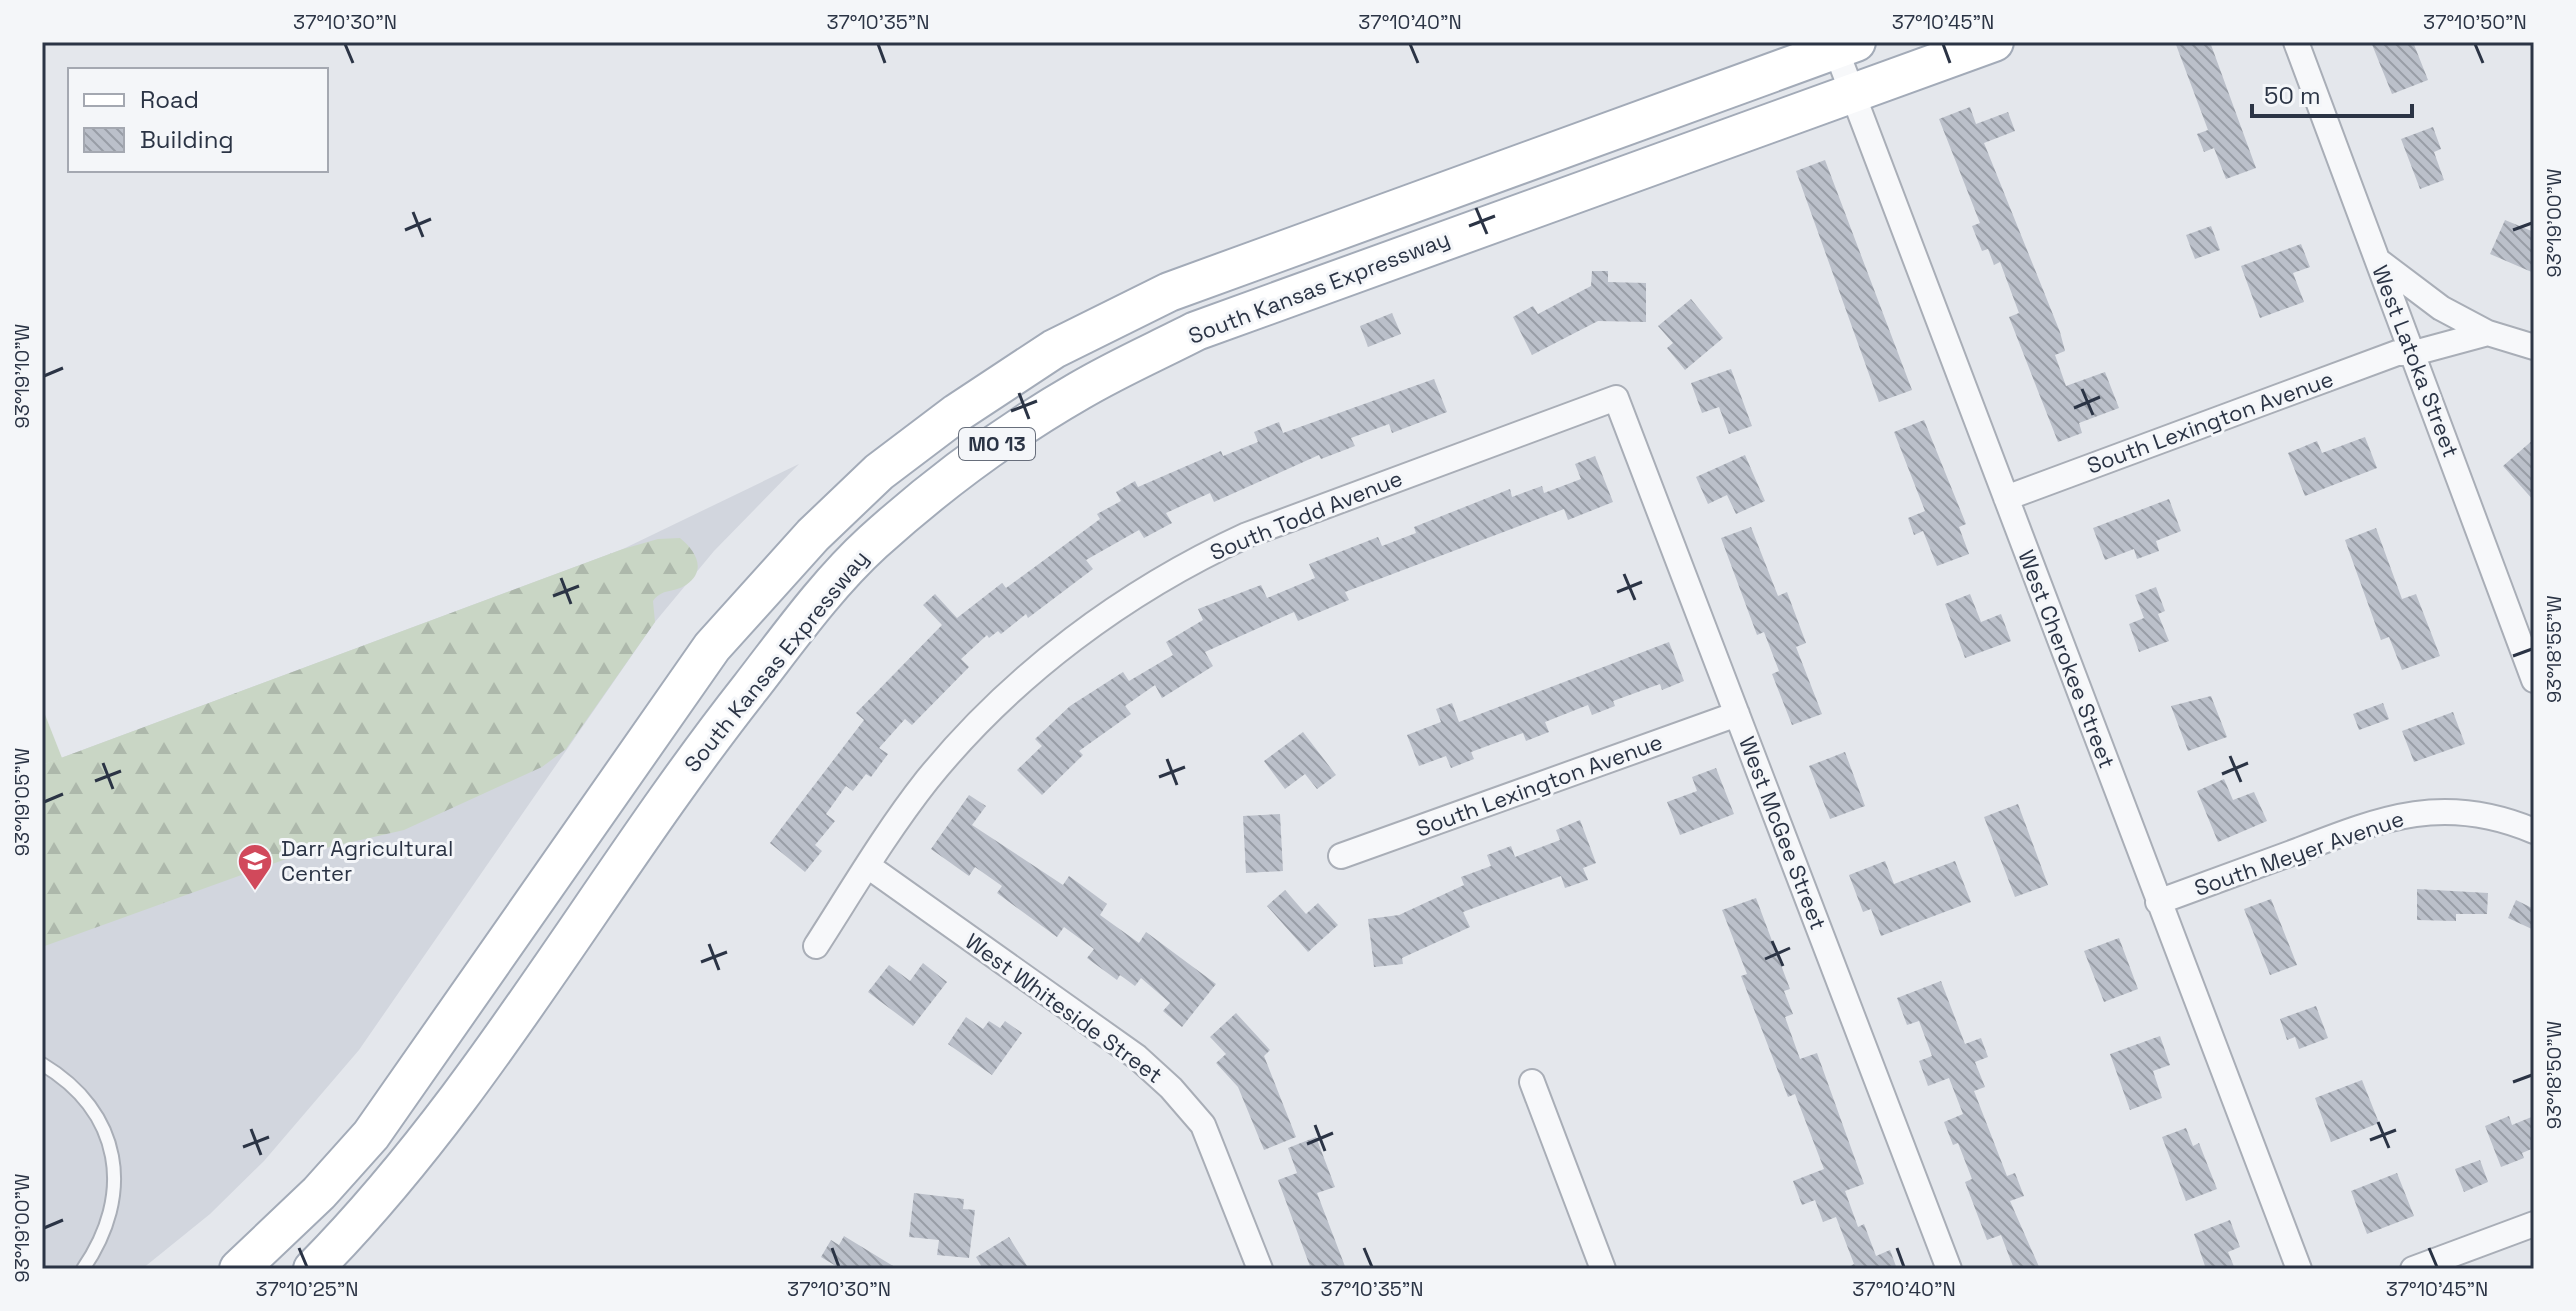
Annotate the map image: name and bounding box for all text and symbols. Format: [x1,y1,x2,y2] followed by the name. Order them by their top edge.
[293,9,397,35] text: 37°10'30"N
[826,9,930,35] text: 37°10'35"N
[1358,9,1462,35] text: 37°10'40"N
[1892,9,1994,35] text: 37°10'45"N
[2423,9,2527,35] text: 37°10'50"N
[68,68,328,172] legend
[2252,68,2412,118] scale bar
[2264,80,2321,111] text: 50 m
[140,84,199,115] text: Road
[140,124,234,155] text: Building
[2541,168,2567,278] text: 93°19'00"W
[1184,224,1454,350] street label: South Kansas Expressway
[2366,261,2466,461] street label: West Latoka Street
[9,324,35,428] text: 93°19'10"W
[2083,364,2337,480] street label: South Lexington Avenue
[959,428,1035,460] road number: MO 13
[1206,464,1406,566] street label: South Todd Avenue
[678,544,874,778] street label: South Kansas Expressway
[2012,546,2122,772] street label: West Cherokee Street
[2541,595,2567,703] text: 93°18'55"W
[1412,727,1666,843] street label: South Lexington Avenue
[1733,732,1833,934] street label: West McGee Street
[9,748,35,856] text: 93°19'05"W
[2191,804,2407,902] street label: South Meyer Avenue
[281,834,453,887] place label: Darr Agricultural Center
[236,842,274,892] school or university icon: Darr Agricultural Center
[960,927,1168,1089] street label: West Whiteside Street
[2541,1021,2567,1129] text: 93°18'50"W
[9,1173,35,1283] text: 93°19'00"W
[256,1276,359,1302] text: 37°10'25"N
[787,1276,891,1302] text: 37°10'30"N
[1320,1276,1424,1302] text: 37°10'35"N
[1852,1276,1956,1302] text: 37°10'40"N
[2386,1276,2488,1302] text: 37°10'45"N

